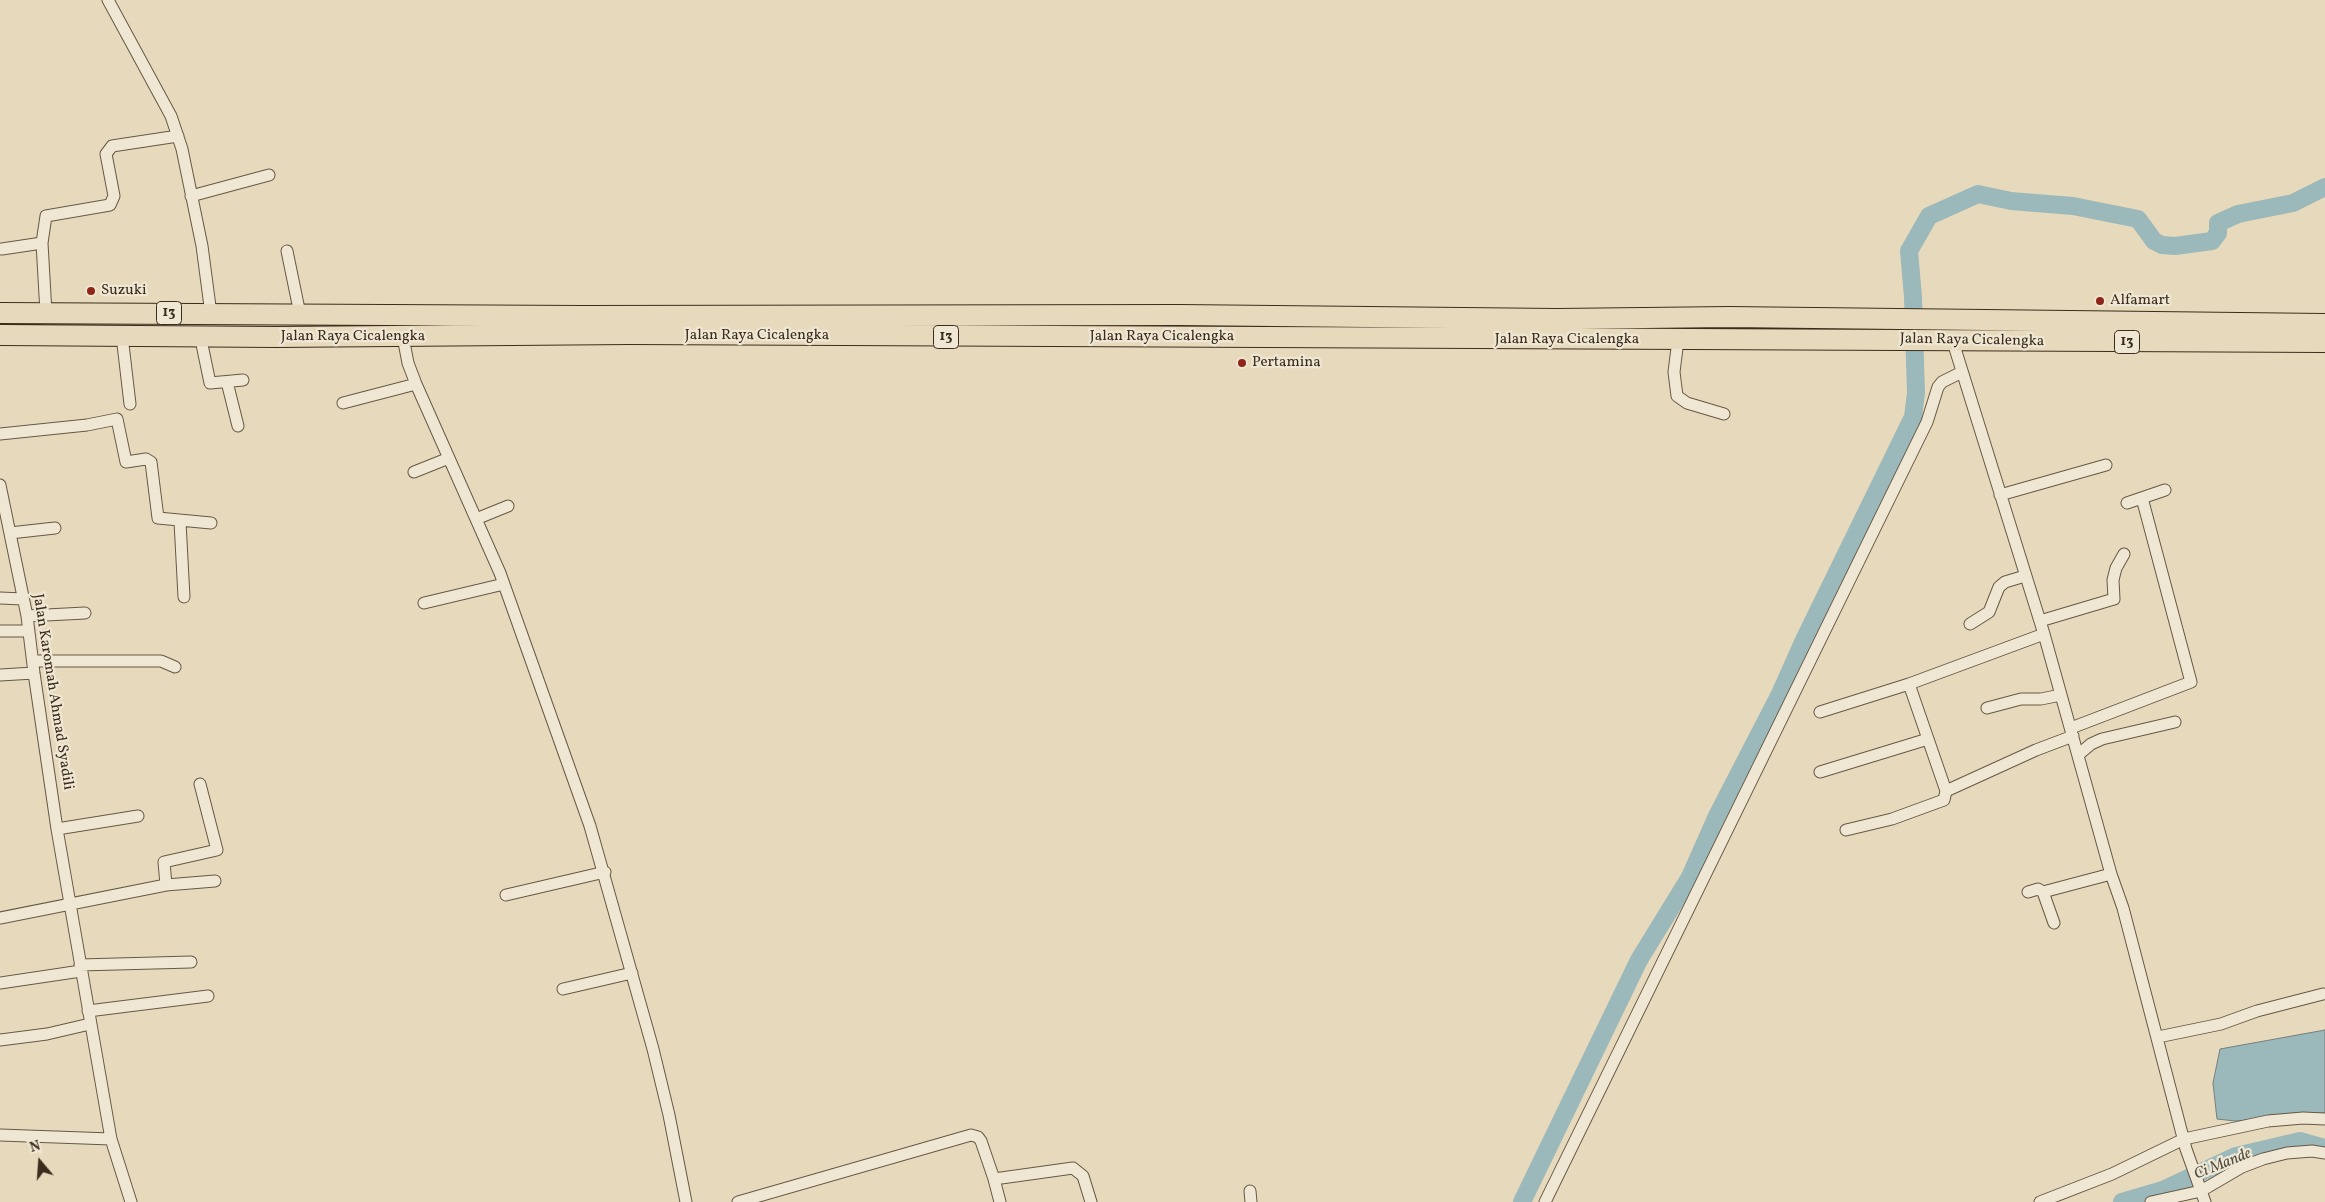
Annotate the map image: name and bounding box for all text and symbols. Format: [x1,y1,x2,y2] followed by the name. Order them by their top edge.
[101,282,146,300] place label: Suzuki
[85,285,97,297] marker: Suzuki
[2110,292,2170,310] place label: Alfamart
[2094,295,2106,307] marker: Alfamart
[156,302,182,324] road number: 13
[934,326,958,348] road number: 13
[685,327,829,345] street label: Jalan Raya Cicalengka
[281,328,425,346] street label: Jalan Raya Cicalengka
[1090,328,1234,346] street label: Jalan Raya Cicalengka
[1495,331,1639,349] street label: Jalan Raya Cicalengka
[1900,331,2044,351] street label: Jalan Raya Cicalengka
[2114,331,2140,354] road number: 13
[1252,354,1321,372] place label: Pertamina
[1236,357,1248,369] marker: Pertamina
[28,593,76,791] street label: Jalan Karomah Ahmad Syadili
[15,1137,65,1187] north arrow
[27,1137,43,1158] text: N
[2191,1145,2255,1185] water label: Ci Mande

